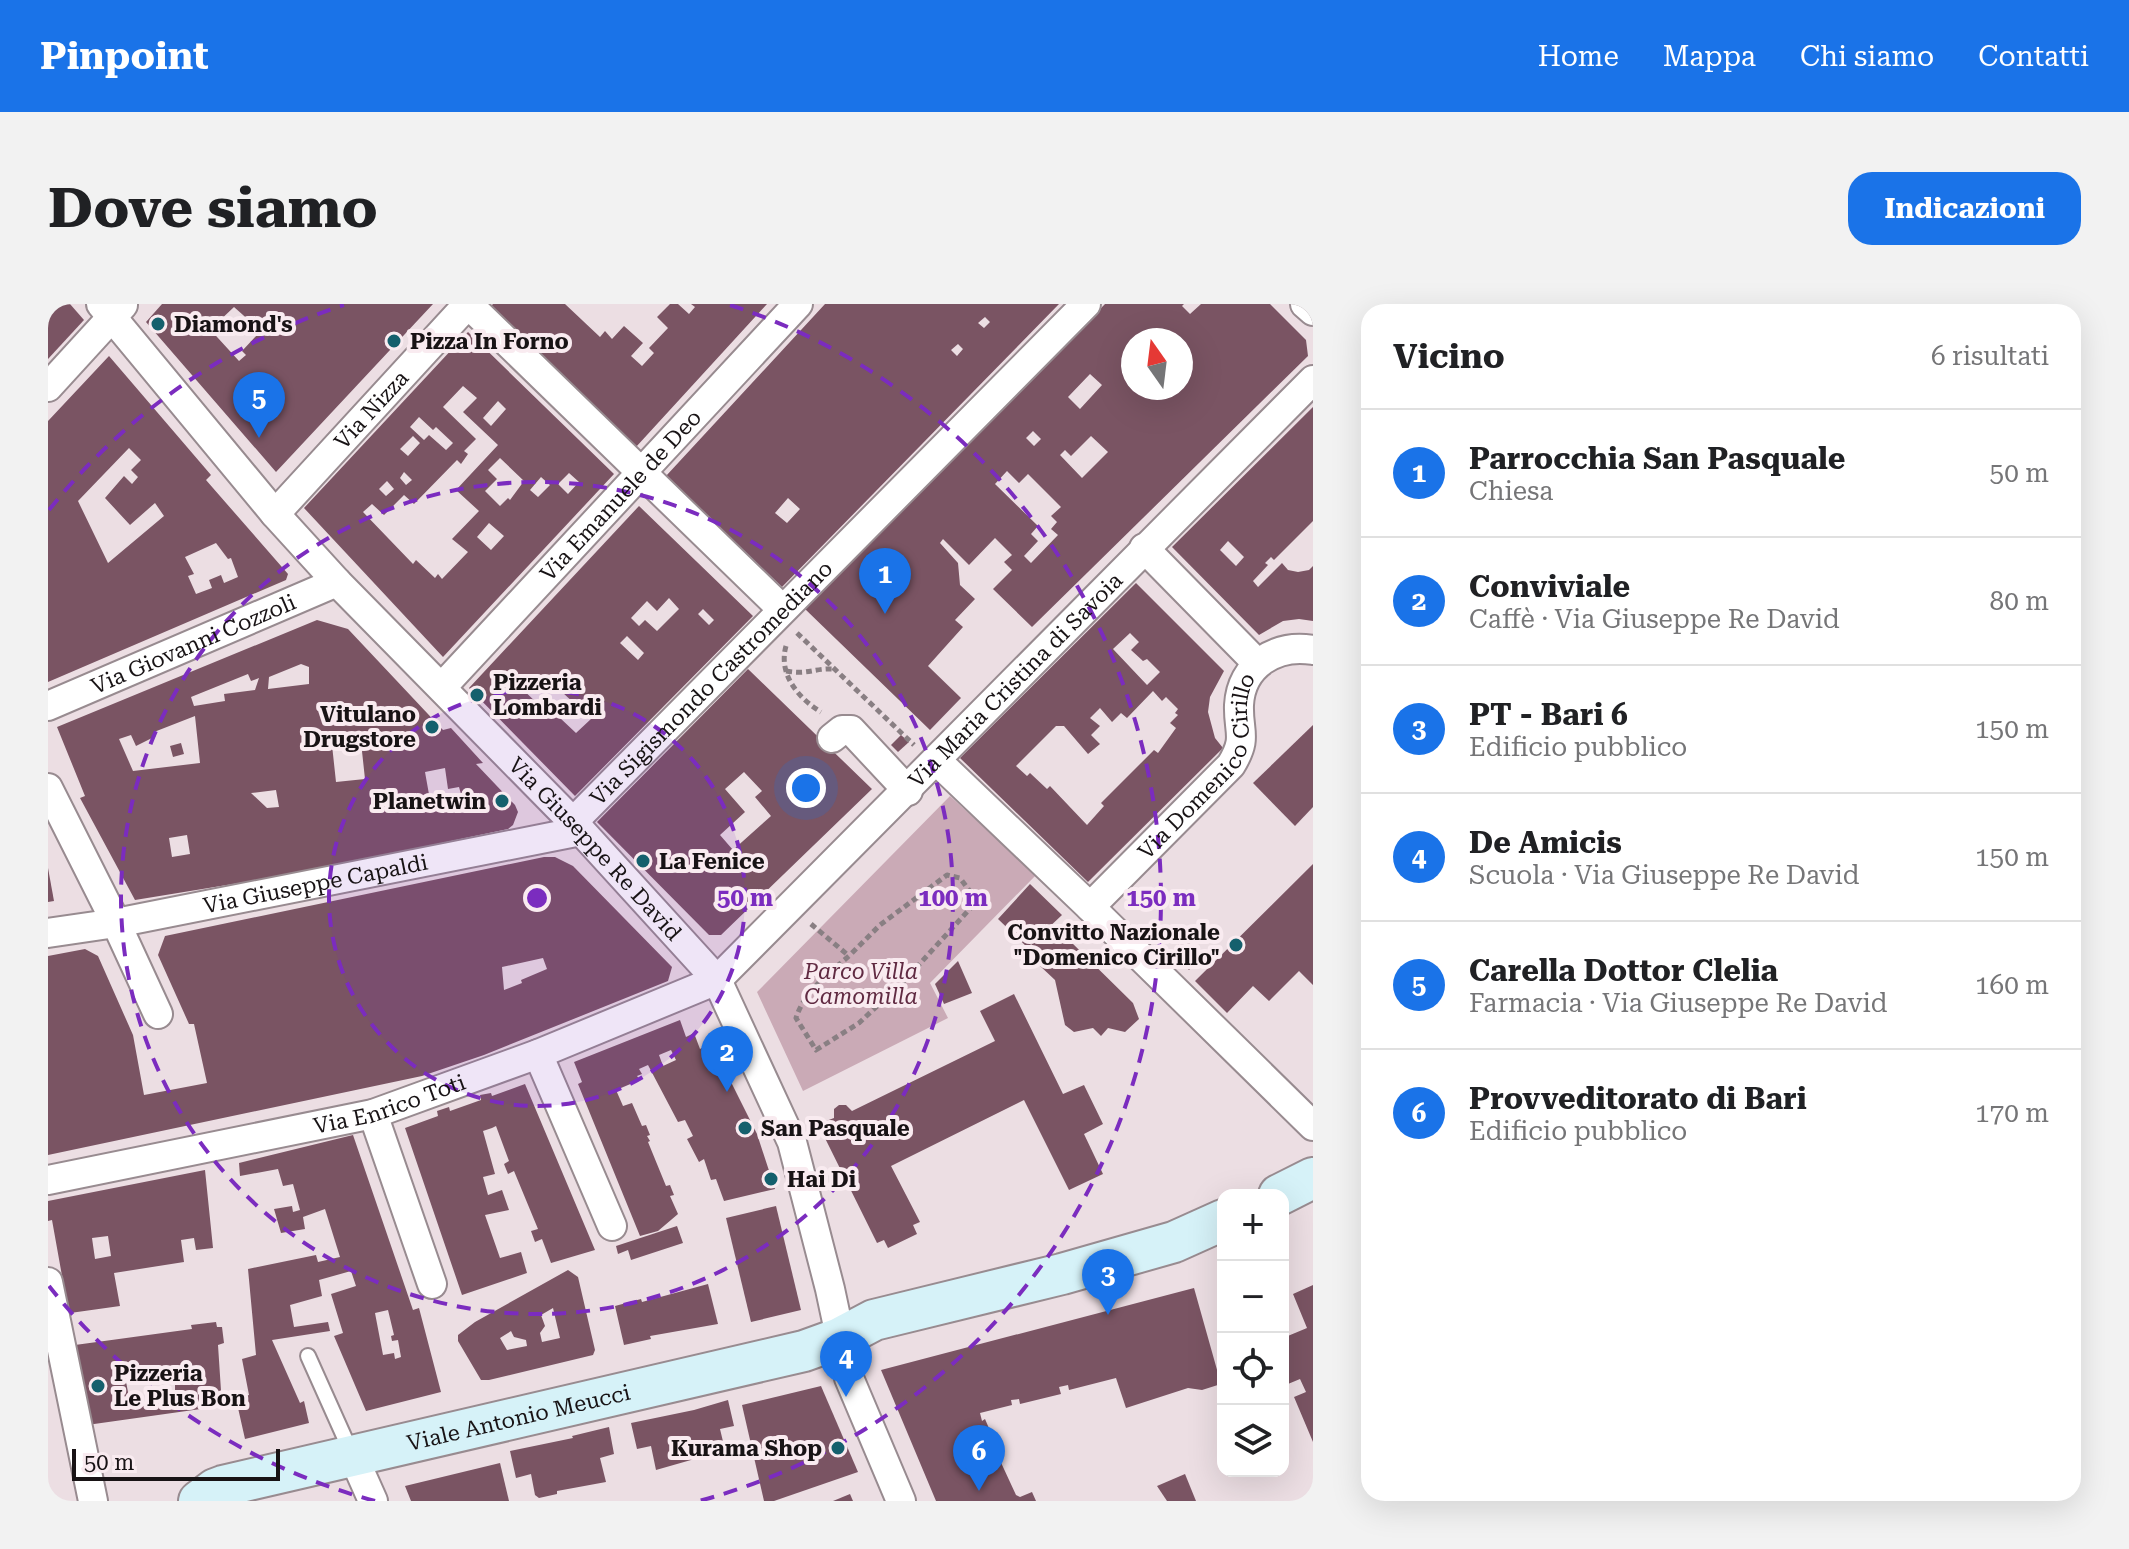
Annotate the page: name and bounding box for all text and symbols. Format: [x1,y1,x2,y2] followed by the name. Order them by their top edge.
[40,34,209,78] text: Pinpoint
[1538,40,1619,73] text: Home
[1663,40,1756,73] text: Mappa
[1800,40,1934,73] text: Chi siamo
[1978,40,2089,73] text: Contatti
[1848,172,2081,245] button: Indicazioni
[48,175,378,241] text: Dove siamo
[174,312,293,337] place label: Diamond's
[149,315,167,333] marker: Diamond's
[1121,328,1193,400] north arrow
[410,329,569,354] place label: Pizza In Forno
[385,332,403,350] marker: Pizza In Forno
[1393,336,1505,376] text: Vicino
[1931,341,2049,371] text: 6 risultati
[329,365,413,454] street label: Via Nizza
[233,372,285,438] pin: 5
[535,404,706,586] street label: Via Emanuele de Deo
[1469,441,1845,476] text: Parrocchia San Pasquale
[1412,458,1426,488] text: 1
[1990,458,2049,488] text: 50 m
[1469,476,1553,506] text: Chiesa
[859,548,911,614] pin: 1
[585,555,837,810] street label: Via Sigismondo Castromediano
[903,567,1127,792] street label: Via Maria Cristina di Savoia
[1469,569,1630,604] text: Conviviale
[1412,586,1426,616] text: 2
[1990,586,2049,616] text: 80 m
[87,589,299,699] street label: Via Giovanni Cozzoli
[1469,604,1840,634] text: Caffè · Via Giuseppe Re David
[1133,668,1260,864] street label: Via Domenico Cirillo
[493,670,602,720] place label: Pizzeria Lombardi
[468,686,486,704] marker: Pizzeria Lombardi
[1469,697,1628,732] text: PT - Bari 6
[303,702,416,752] place label: Vitulano Drugstore
[1412,714,1426,744] text: 3
[1975,714,2049,744] text: 150 m
[423,718,441,736] marker: Vitulano Drugstore
[1469,732,1687,762] text: Edificio pubblico
[504,752,687,945] street label: Via Giuseppe Re David
[786,768,826,808] your location
[373,789,486,814] place label: Planetwin
[493,792,511,810] marker: Planetwin
[1469,825,1622,860] text: De Amicis
[1412,842,1426,872] text: 4
[1975,842,2049,872] text: 150 m
[201,849,430,918] street label: Via Giuseppe Capaldi
[659,849,765,874] place label: La Fenice
[634,852,652,870] marker: La Fenice
[1469,860,1859,890] text: Scuola · Via Giuseppe Re David
[523,884,551,912] centre of rings
[717,884,773,912] text: 50 m
[918,884,988,912] text: 100 m
[1126,884,1196,912] text: 150 m
[1007,920,1220,970] place label: Convitto Nazionale "Domenico Cirillo"
[1227,936,1245,954] marker: Convitto Nazionale "Domenico Cirillo"
[1469,953,1778,988] text: Carella Dottor Clelia
[803,959,918,1009] park label: Parco Villa Camomilla
[1412,970,1426,1000] text: 5
[1975,970,2049,1000] text: 160 m
[1469,988,1887,1018] text: Farmacia · Via Giuseppe Re David
[701,1026,753,1092] pin: 2
[311,1069,469,1138] street label: Via Enrico Toti
[1469,1081,1807,1116] text: Provveditorato di Bari
[1412,1098,1426,1128] text: 6
[1975,1098,2049,1128] text: 170 m
[761,1116,910,1141] place label: San Pasquale
[1469,1116,1687,1146] text: Edificio pubblico
[736,1119,754,1137] marker: San Pasquale
[787,1167,856,1192] place label: Hai Di
[762,1170,780,1188] marker: Hai Di
[1217,1189,1289,1477] map controls
[1217,1189,1289,1261] button: +
[1082,1249,1134,1315] pin: 3
[1217,1261,1289,1333] button: −
[820,1331,872,1397] pin: 4
[1217,1333,1289,1405] button: locate
[114,1361,246,1411] place label: Pizzeria Le Plus Bon
[89,1377,107,1395] marker: Pizzeria Le Plus Bon
[404,1379,633,1455] street label: Viale Antonio Meucci
[1217,1405,1289,1477] button: layers
[953,1425,1005,1491] pin: 6
[671,1436,822,1461] place label: Kurama Shop
[829,1439,847,1457] marker: Kurama Shop
[72,1445,280,1481] scale bar
[84,1450,134,1475] text: 50 m

